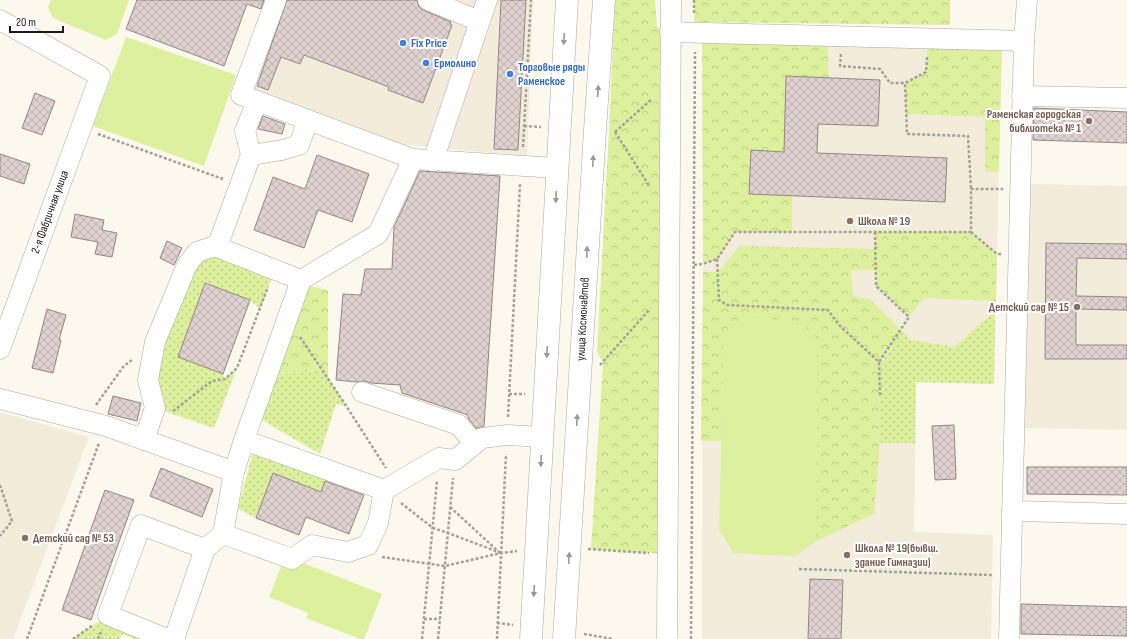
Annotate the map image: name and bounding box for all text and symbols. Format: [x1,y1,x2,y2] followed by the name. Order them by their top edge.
[10,8,63,34] scale bar
[16,15,36,30] text: 20 m
[561,33,568,45] one-way arrow
[411,36,447,51] place label: Fix Price
[398,38,408,48] marker: Fix Price
[434,56,476,71] place label: Ермолино
[421,58,431,68] marker: Ермолино
[518,60,585,89] place label: Торговые ряды Раменское
[505,69,515,79] marker: Торговые ряды Раменское
[594,85,601,97] one-way arrow
[987,107,1081,136] place label: Раменская городская библиотека № 1
[1084,116,1094,126] marker: Раменская городская библиотека № 1
[590,154,596,167] one-way arrow
[28,168,72,256] street label: 2-я Фабричная улица
[552,191,559,203] one-way arrow
[858,214,910,229] place label: Школа № 19
[845,216,855,226] marker: Школа № 19
[584,246,591,258] one-way arrow
[573,277,593,361] street label: улица Космонавтов
[989,300,1069,315] place label: Детский сад № 15
[1072,302,1082,312] marker: Детский сад № 15
[543,346,550,358] one-way arrow
[574,414,581,426] one-way arrow
[538,455,544,468] one-way arrow
[33,531,114,546] place label: Детский сад № 53
[20,533,30,543] marker: Детский сад № 53
[855,541,939,570] place label: Школа № 19(бывш. здание Гимназии)
[842,550,852,560] marker: Школа № 19(бывш. здание Гимназии)
[566,551,572,564] one-way arrow
[530,585,537,597] one-way arrow

